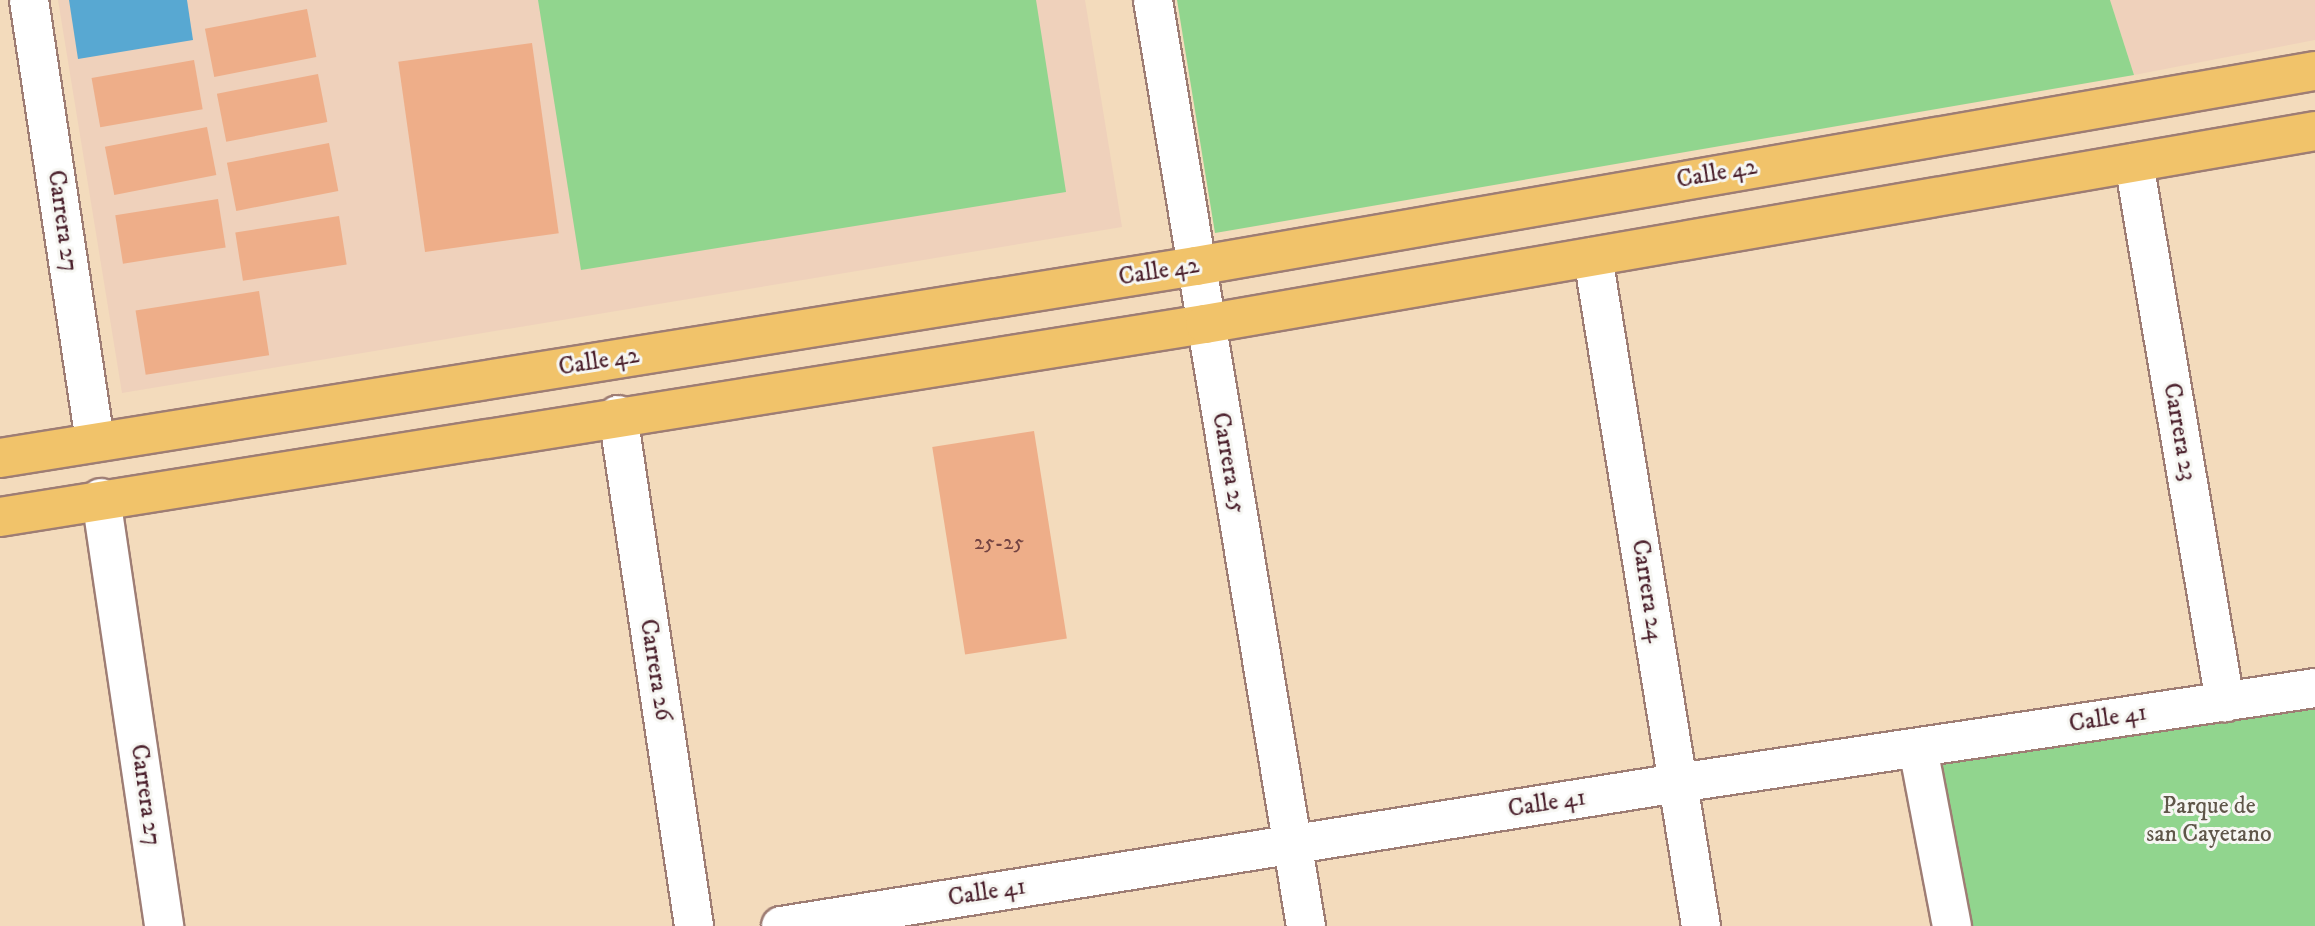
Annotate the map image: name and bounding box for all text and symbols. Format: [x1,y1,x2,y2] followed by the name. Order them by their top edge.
[1675,153,1759,195] street label: Calle 42
[41,168,83,274] street label: Carrera 27
[1117,251,1201,293] street label: Calle 42
[557,341,641,383] street label: Calle 42
[2156,381,2202,483] street label: Carrera 23
[1205,410,1251,516] street label: Carrera 25
[974,530,1024,556] house number: 25-25
[1625,537,1669,645] street label: Carrera 24
[633,617,677,723] street label: Carrera 26
[2067,699,2149,739] street label: Calle 41
[124,742,166,848] street label: Carrera 27
[1506,784,1588,824] street label: Calle 41
[2146,793,2272,849] park label: Parque de san Cayetano
[946,873,1028,913] street label: Calle 41

